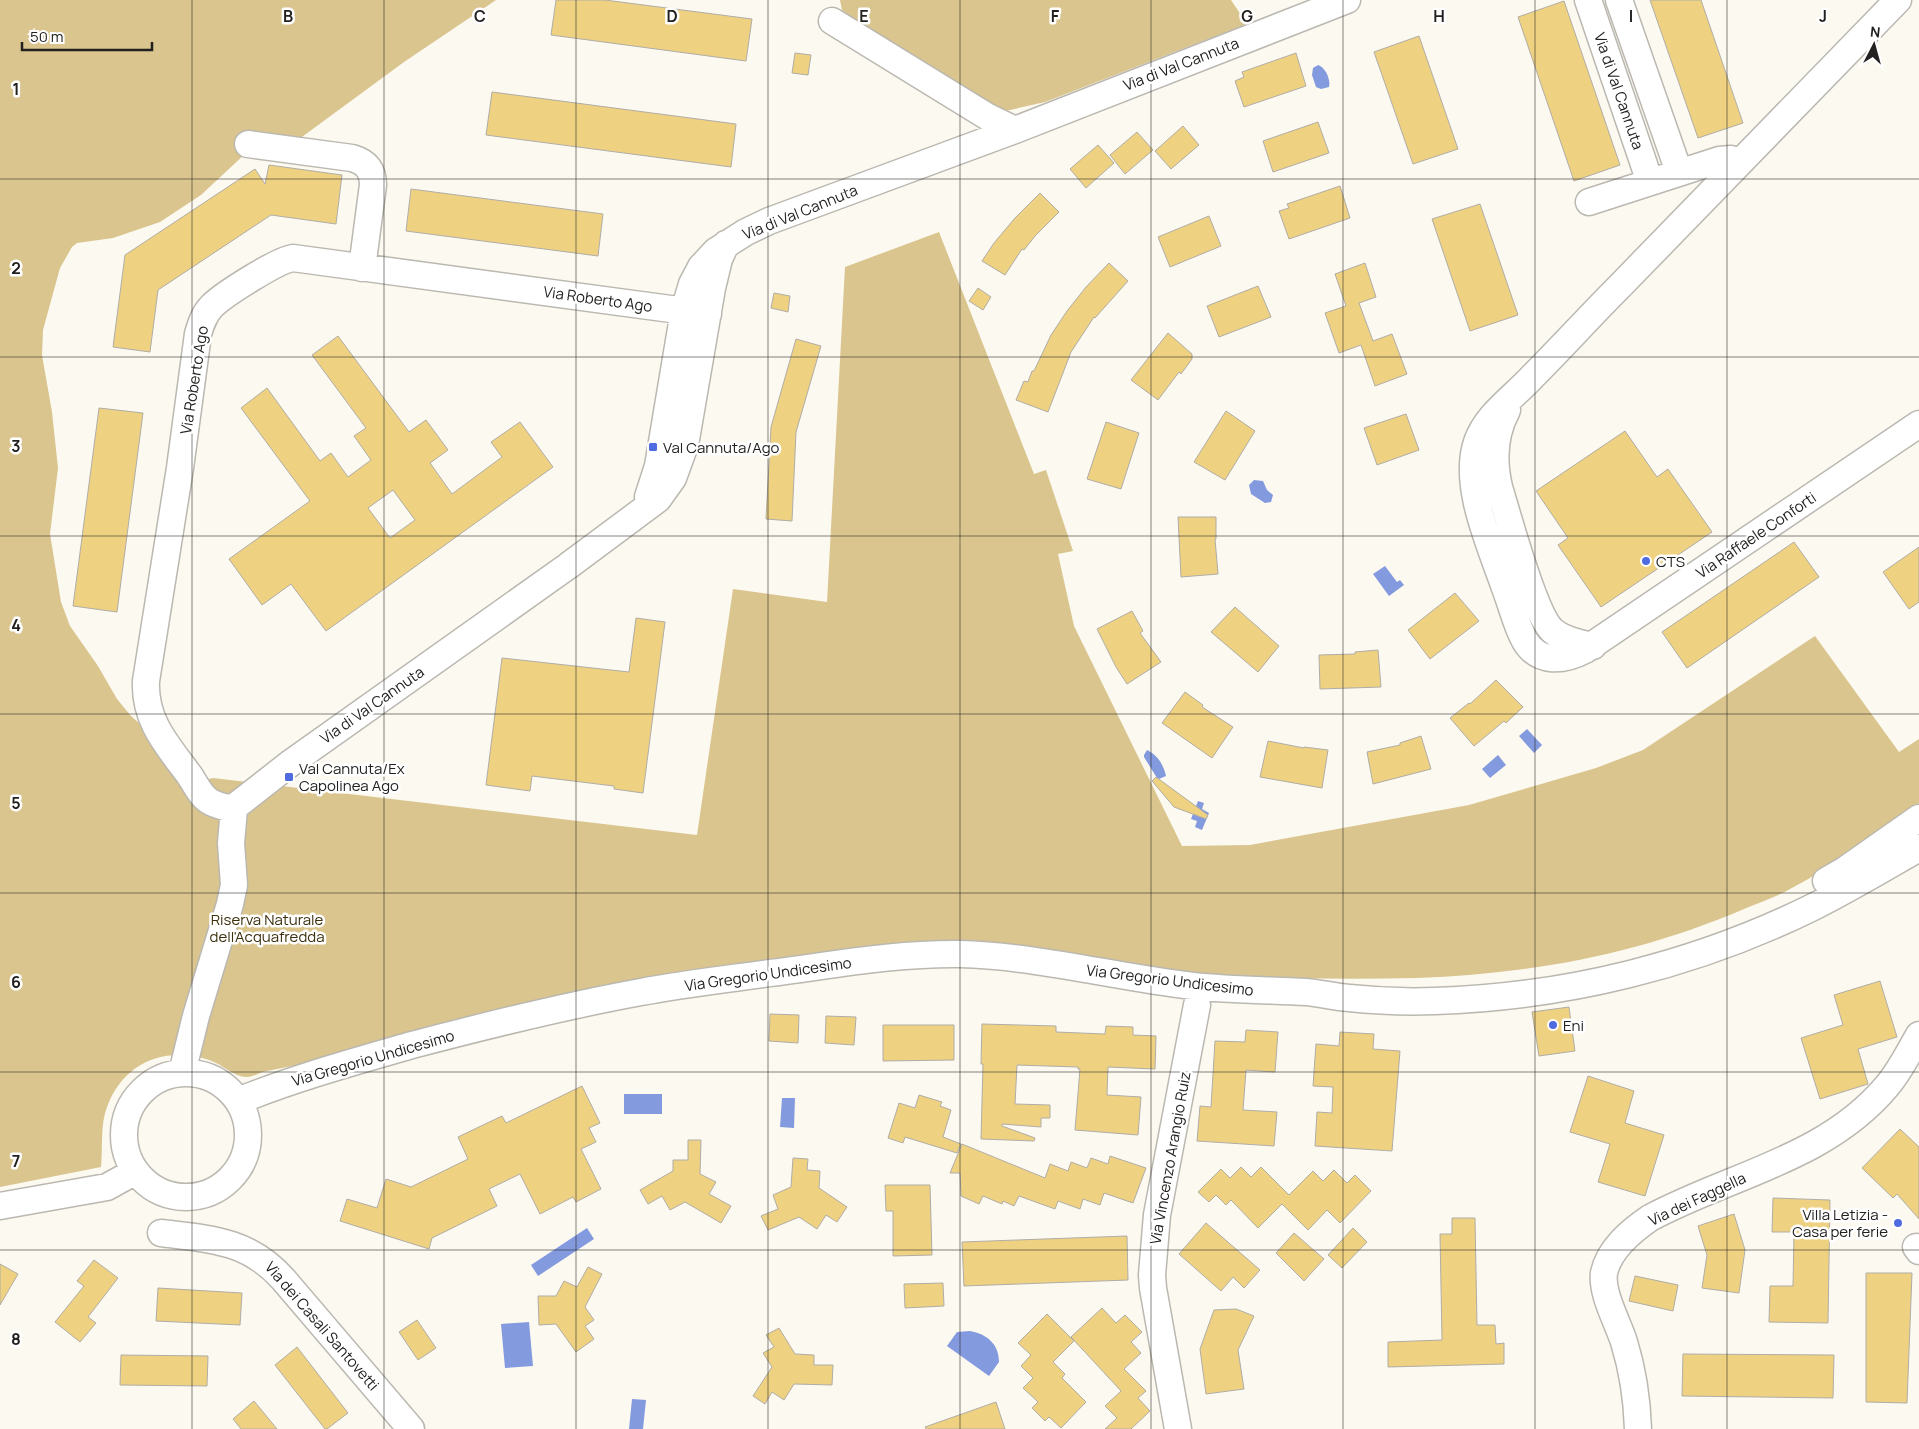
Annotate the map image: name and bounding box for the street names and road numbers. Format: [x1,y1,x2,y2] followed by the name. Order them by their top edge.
[1589,30,1649,152] street label: Via di Val Cannuta
[1120,32,1242,96] street label: Via di Val Cannuta
[739,179,861,245] street label: Via di Val Cannuta
[542,281,654,317] street label: Via Roberto Ago
[175,324,213,436] street label: Via Roberto Ago
[1692,487,1820,583] street label: Via Raffaele Conforti
[316,661,428,749] street label: Via di Val Cannuta
[683,952,853,996] street label: Via Gregorio Undicesimo
[1085,959,1255,1001] street label: Via Gregorio Undicesimo
[289,1025,457,1091] street label: Via Gregorio Undicesimo
[1144,1070,1196,1246] street label: Via Vincenzo Arangio Ruiz
[1645,1167,1749,1231] street label: Via dei Faggella
[260,1257,384,1395] street label: Via dei Casali Santovetti

